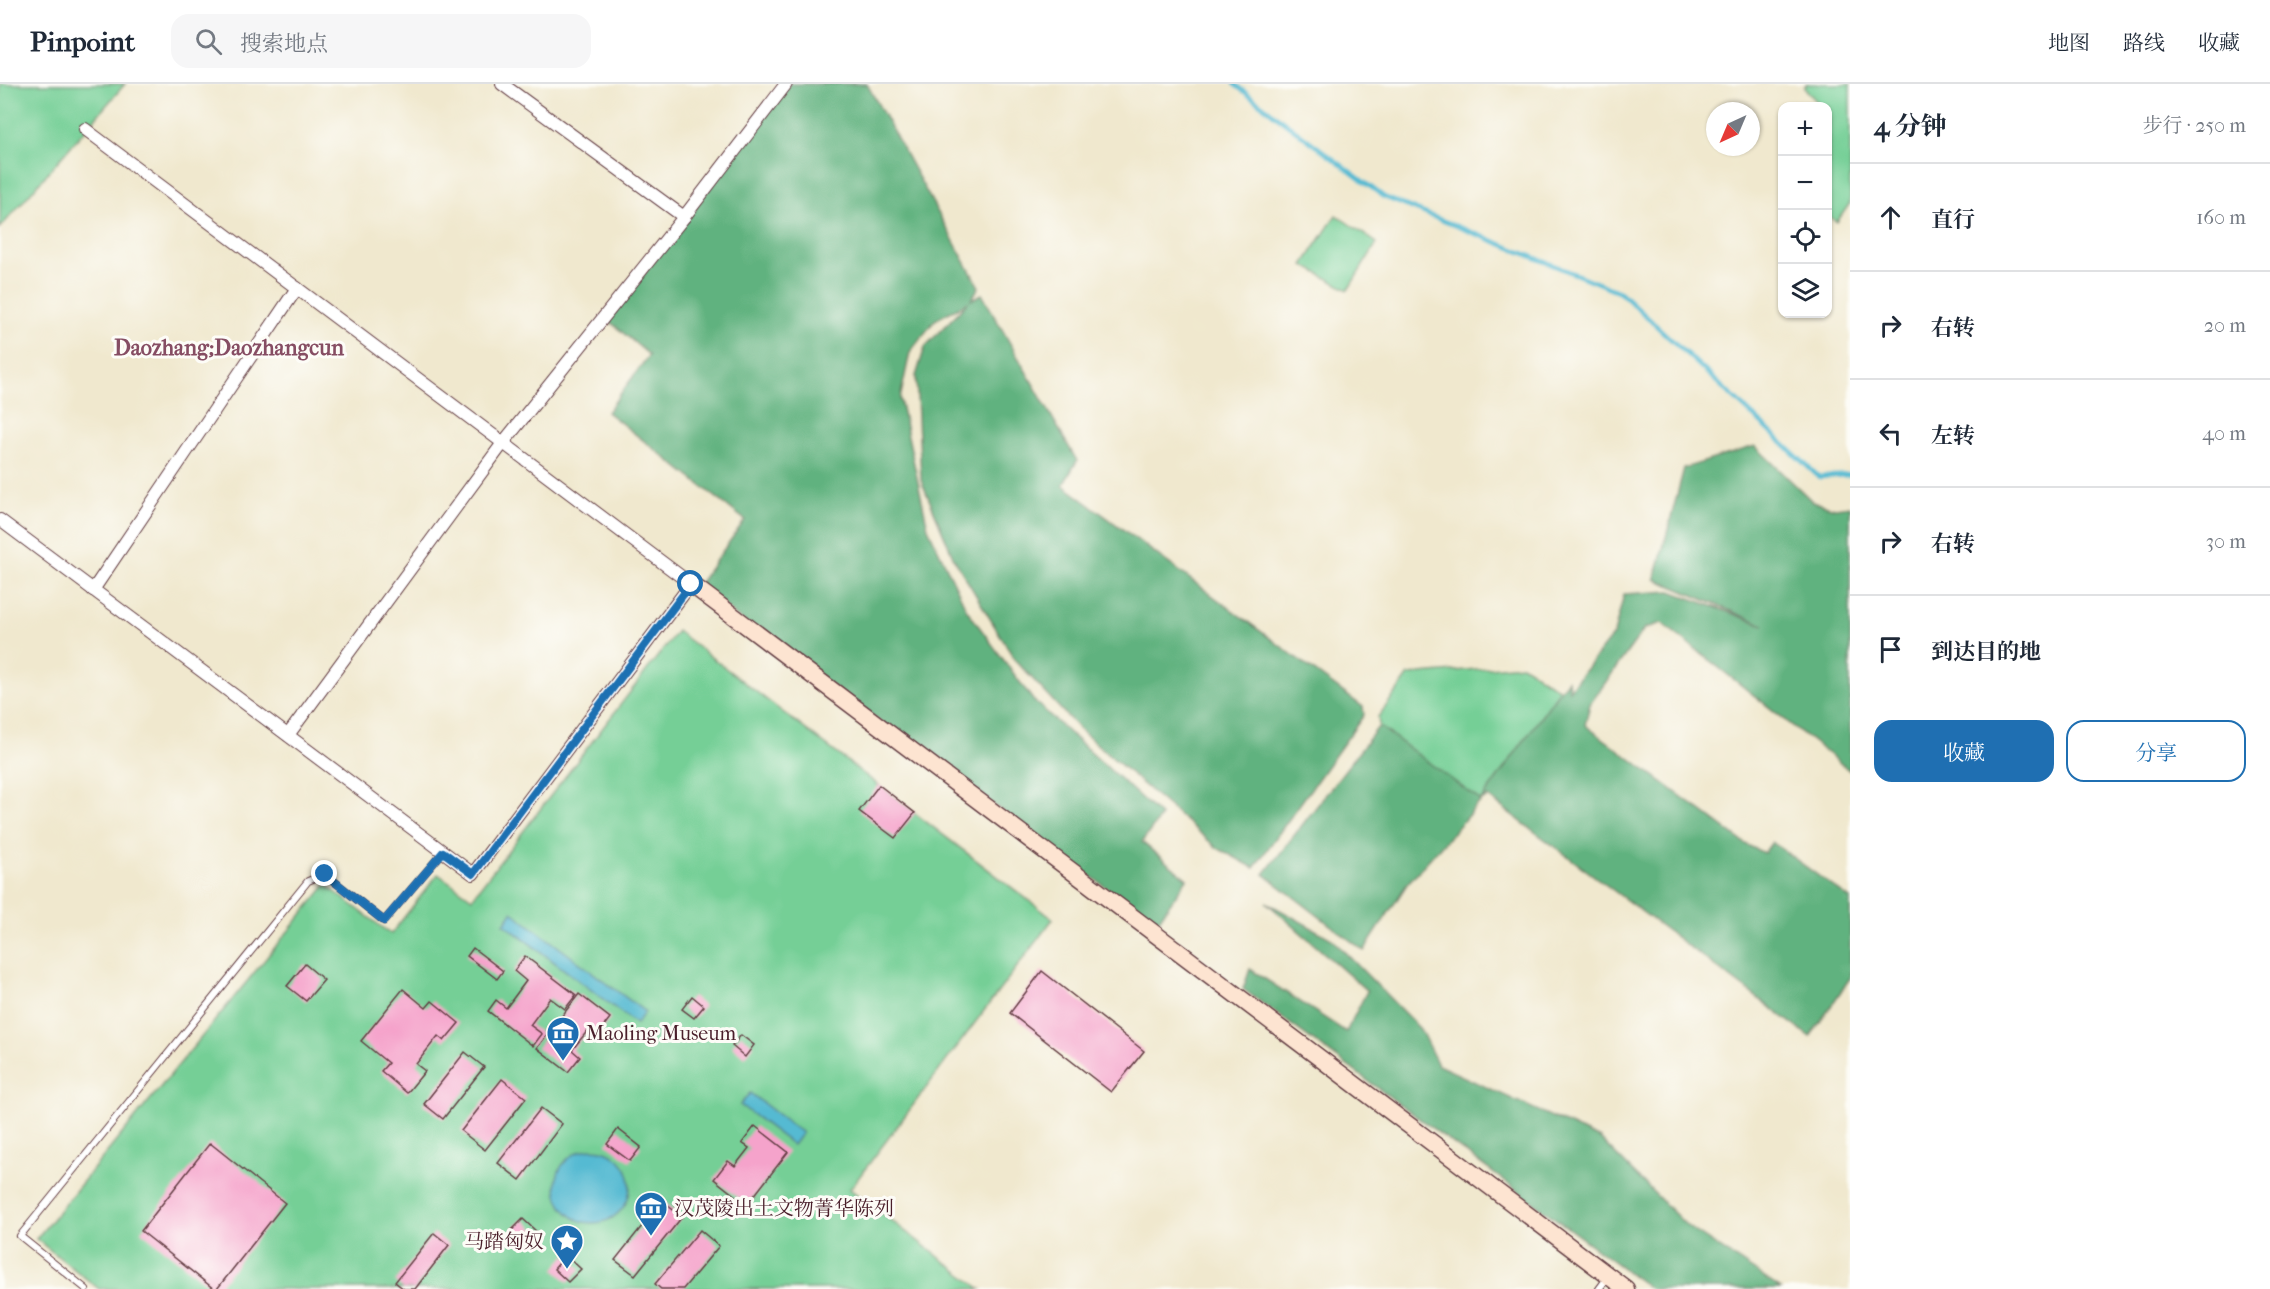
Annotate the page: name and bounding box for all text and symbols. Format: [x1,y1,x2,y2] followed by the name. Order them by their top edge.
[171,14,591,68] search box
[30,25,135,58] text: Pinpoint
[192,25,225,58] icon: search
[240,31,328,57] text: 搜索地点
[2048,31,2090,55] text: 地图
[2123,31,2165,55] text: 路线
[2198,31,2240,55] text: 收藏
[1706,102,1760,156] north arrow
[1778,102,1832,318] map controls
[1778,102,1832,156] button: +
[1874,111,1947,142] text: 4 分钟
[2143,114,2246,137] text: 步行 · 250 m
[1778,156,1832,210] button: −
[1874,201,1907,234] icon: ahead
[2196,206,2246,229] text: 160 m
[1931,207,1975,233] text: 直行
[1778,210,1832,264] button: locate
[1778,264,1832,318] button: layers
[1874,309,1907,342] icon: right
[2204,314,2246,337] text: 20 m
[1931,315,1975,341] text: 右转
[114,335,344,361] district label: Daozhang;Daozhangcun
[1874,417,1907,450] icon: left
[2202,422,2246,445] text: 40 m
[1931,423,1975,449] text: 左转
[1874,525,1907,558] icon: right
[2206,530,2246,553] text: 30 m
[1931,531,1975,557] text: 右转
[677,570,703,596] route start
[1874,633,1907,666] icon: arrive
[1931,639,2041,665] text: 到达目的地
[1874,720,2054,782] button: 收藏
[2066,720,2246,782] button: 分享
[311,860,337,886] route end
[545,1015,581,1062] museum icon: Maoling Museum
[586,1022,736,1045] place label: Maoling Museum
[633,1190,669,1237] museum icon: 汉茂陵出土文物菁华陈列
[674,1197,894,1220] place label: 汉茂陵出土文物菁华陈列
[549,1223,585,1270] place icon: 马踏匈奴
[464,1230,544,1253] place label: 马踏匈奴

